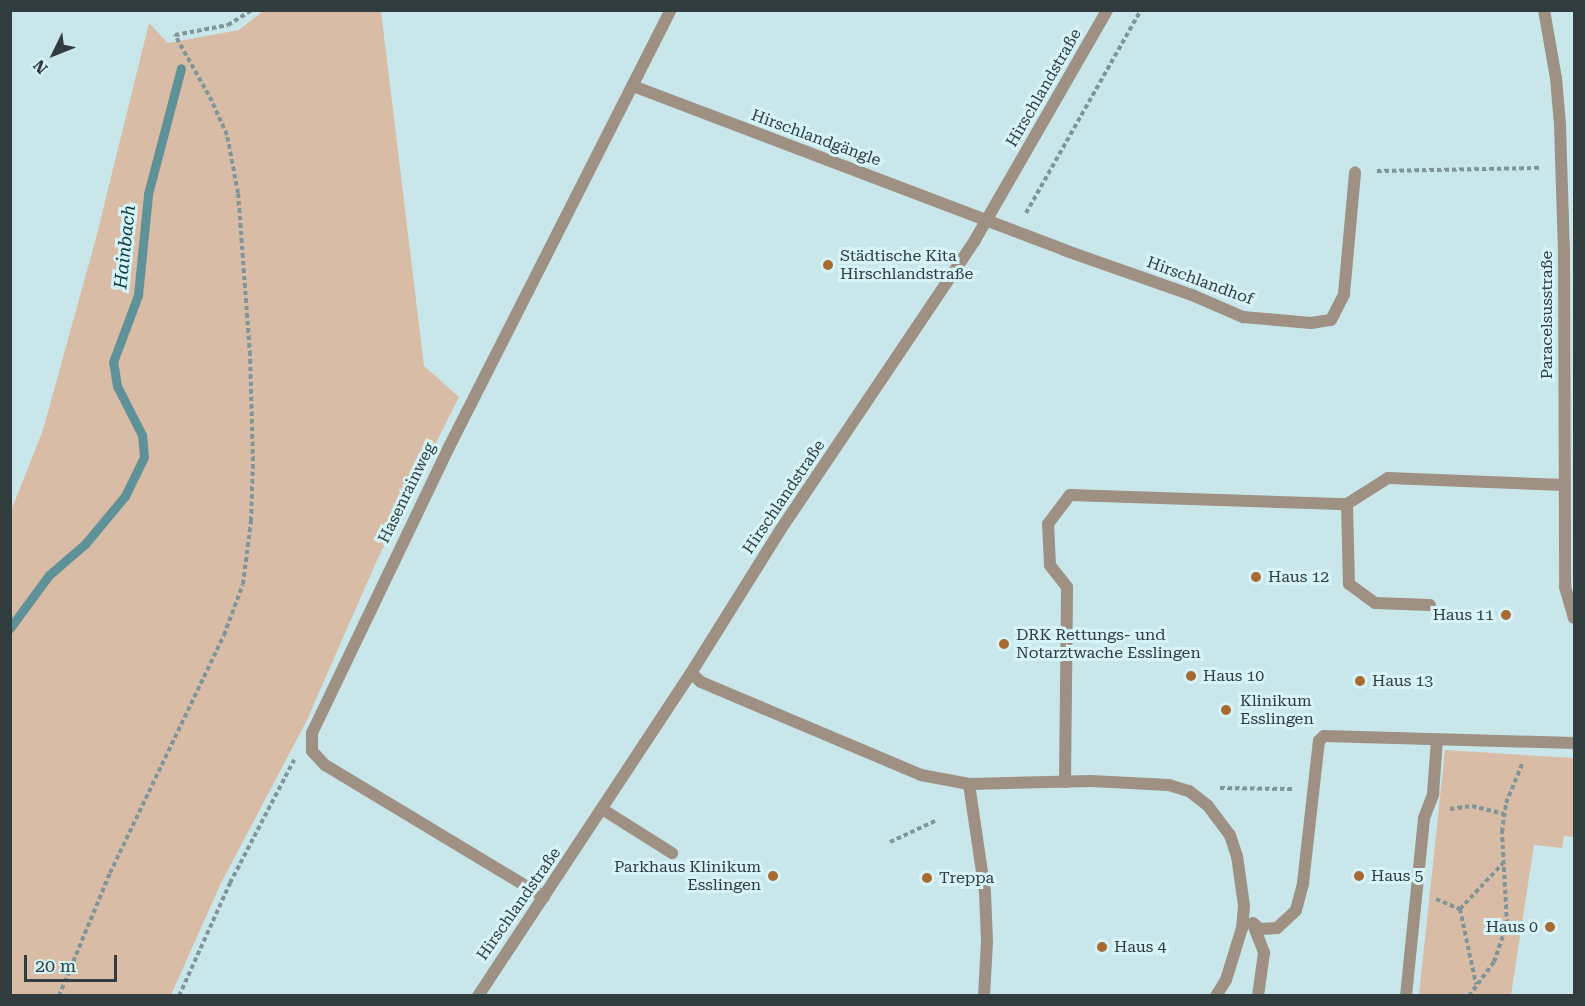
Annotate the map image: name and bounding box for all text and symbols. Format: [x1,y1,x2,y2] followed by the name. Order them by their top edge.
[24,24,84,84] north arrow
[1002,26,1086,150] street label: Hirschlandstraße
[29,56,52,78] text: N
[749,106,883,170] street label: Hirschlandgängle
[110,204,140,290] water label: Hainbach
[840,246,973,284] place label: Städtische Kita Hirschlandstraße
[1537,251,1557,379] street label: Paracelsusstraße
[1144,253,1256,309] street label: Hirschlandhof
[821,258,835,272] marker: Städtische Kita Hirschlandstraße
[739,436,829,558] street label: Hirschlandstraße
[374,440,440,546] street label: Hasenrainweg
[1268,567,1329,587] place label: Haus 12
[1249,570,1263,584] marker: Haus 12
[1433,605,1494,625] place label: Haus 11
[1499,608,1513,622] marker: Haus 11
[1016,625,1201,663] place label: DRK Rettungs- und Notarztwache Esslingen
[997,637,1011,651] marker: DRK Rettungs- und Notarztwache Esslingen
[1203,666,1264,686] place label: Haus 10
[1184,669,1198,683] marker: Haus 10
[1372,671,1433,691] place label: Haus 13
[1353,674,1367,688] marker: Haus 13
[1240,691,1314,729] place label: Klinikum Esslingen
[1217,701,1235,719] marker: Klinikum Esslingen
[473,844,565,964] street label: Hirschlandstraße
[614,857,761,895] place label: Parkhaus Klinikum Esslingen
[1371,866,1423,886] place label: Haus 5
[939,868,994,888] place label: Treppa
[766,869,780,883] marker: Parkhaus Klinikum Esslingen
[1352,869,1366,883] marker: Haus 5
[920,871,934,885] marker: Treppa
[1486,917,1538,937] place label: Haus 0
[1543,920,1557,934] marker: Haus 0
[1114,937,1166,957] place label: Haus 4
[1095,940,1109,954] marker: Haus 4
[27,943,120,981] scale bar
[35,955,76,976] text: 20 m

